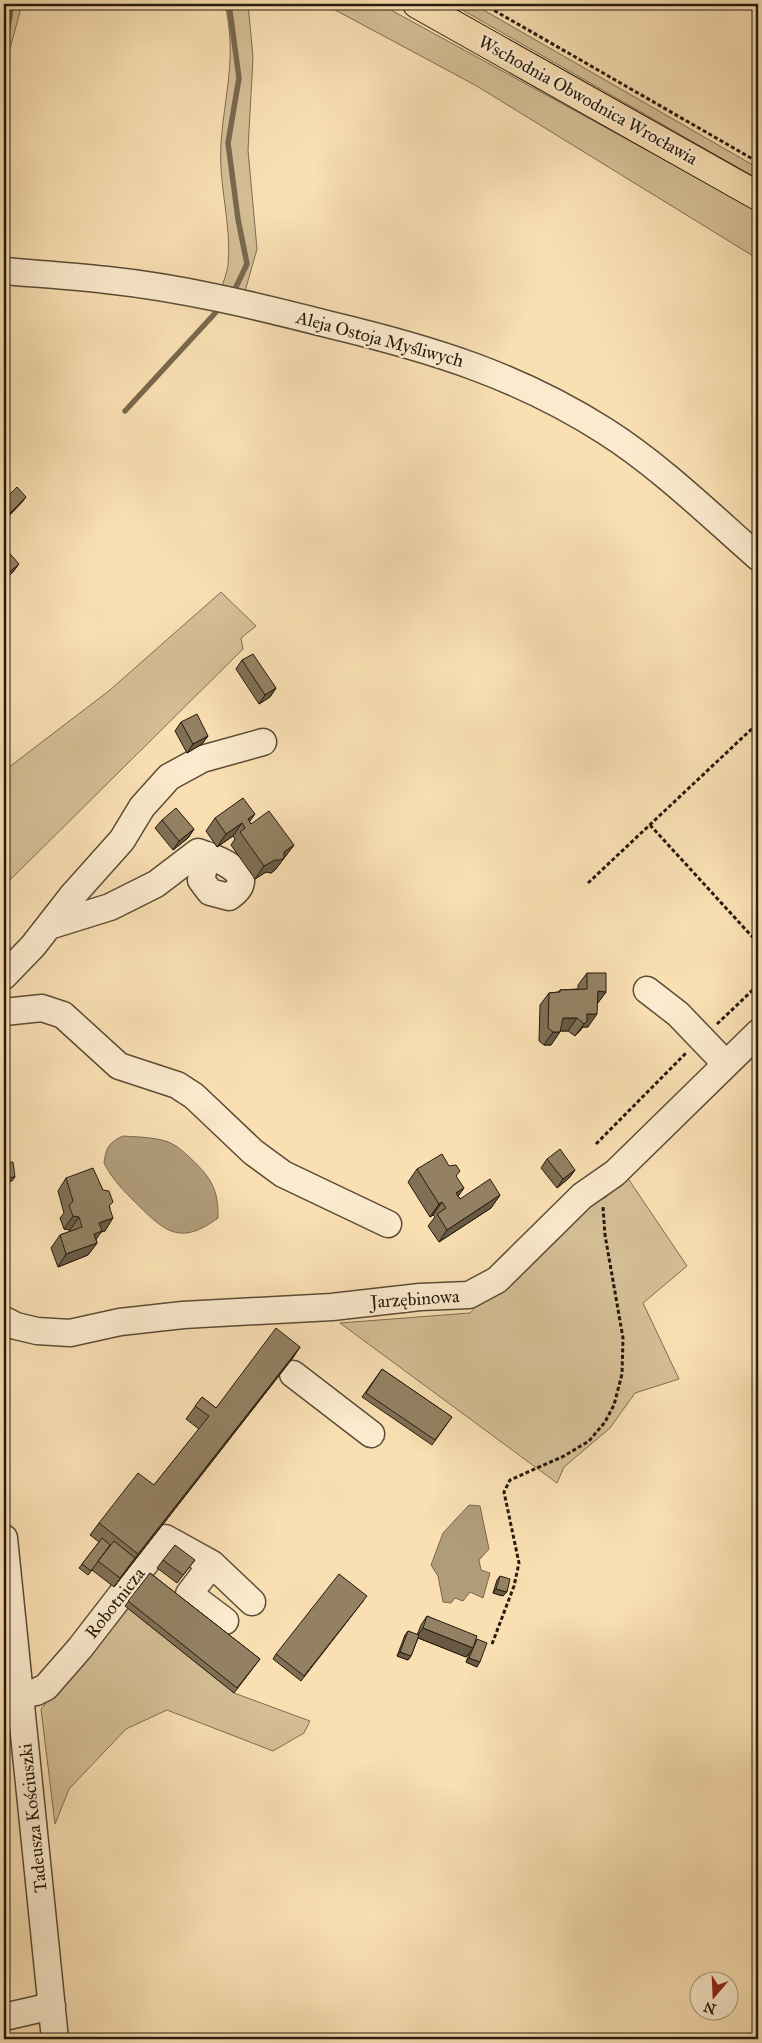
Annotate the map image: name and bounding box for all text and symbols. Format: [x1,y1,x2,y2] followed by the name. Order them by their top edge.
[475,30,702,170] street label: Wschodnia Obwodnica Wrocławia
[293,306,466,372] street label: Aleja Ostoja Myśliwych
[368,1285,461,1314] street label: Jarzębinowa
[80,1563,150,1643] street label: Robotnicza
[14,1742,52,1894] street label: Tadeusza Kościuszki
[690,1970,740,2020] north arrow
[701,1998,718,2018] text: N

